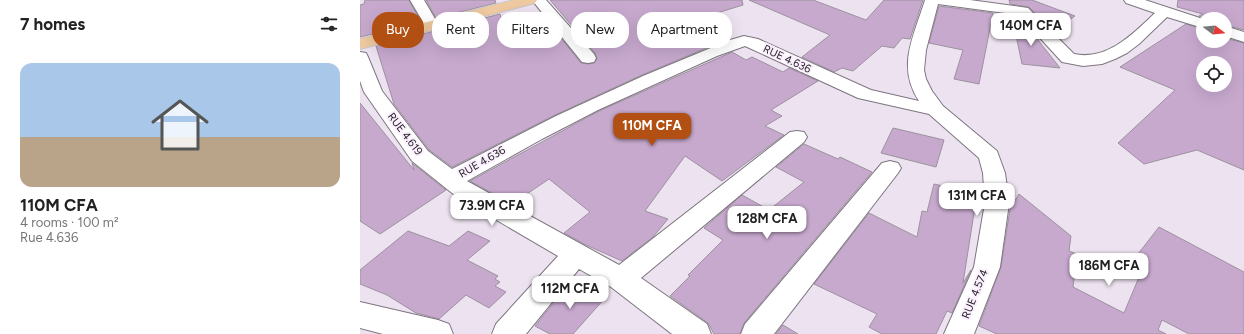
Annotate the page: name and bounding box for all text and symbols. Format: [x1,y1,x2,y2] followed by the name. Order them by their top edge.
[372,12,424,48] chip: Buy
[432,12,489,48] chip: Rent
[497,12,563,48] chip: Filters
[571,12,629,48] chip: New
[637,12,732,48] chip: Apartment
[1196,12,1232,48] north arrow
[1196,12,1232,92] map controls
[318,13,340,35] icon: filters
[990,13,1072,47] pin: 140M CFA
[20,14,85,34] text: 7 homes
[1000,18,1062,33] text: 140M CFA
[761,42,813,76] street label: RUE 4.636
[1196,56,1232,92] button: locate
[144,89,216,161] icon: home
[385,110,425,158] street label: RUE 4.619
[611,113,693,147] pin: 110M CFA
[622,118,682,133] text: 110M CFA
[456,144,508,180] street label: RUE 4.636
[936,183,1018,217] pin: 131M CFA
[948,188,1006,203] text: 131M CFA
[446,193,538,227] pin: 73.9M CFA
[20,195,98,215] text: 110M CFA
[459,198,525,213] text: 73.9M CFA
[726,206,808,240] pin: 128M CFA
[736,211,798,226] text: 128M CFA
[20,215,119,230] text: 4 rooms · 100 m²
[20,230,78,245] text: Rue 4.636
[1068,253,1150,287] pin: 186M CFA
[1078,258,1140,273] text: 186M CFA
[959,267,991,321] street label: RUE 4.574
[529,276,611,310] pin: 112M CFA
[541,281,599,296] text: 112M CFA

